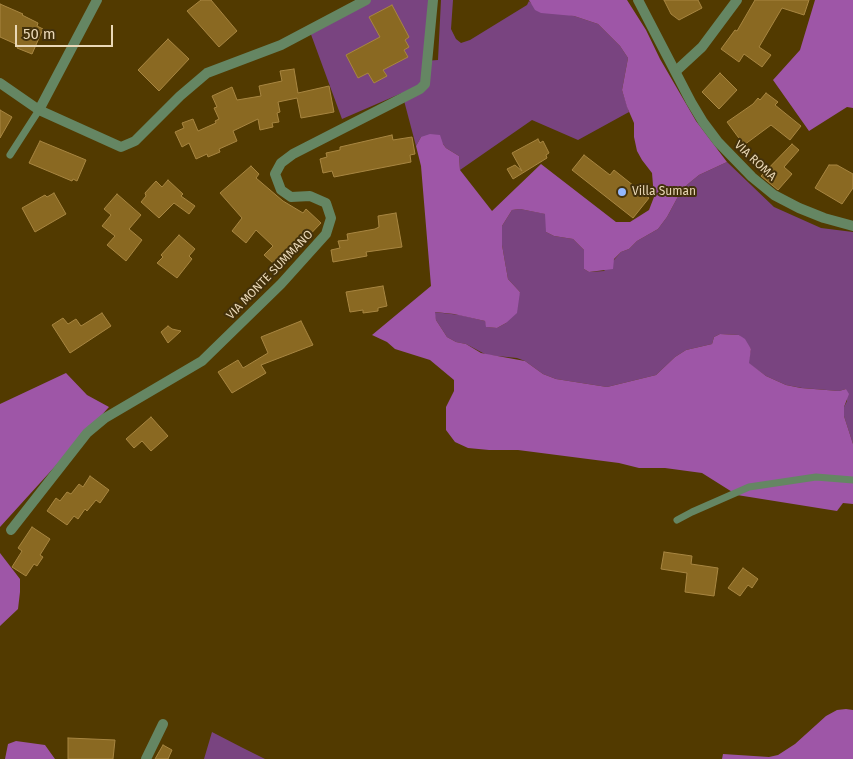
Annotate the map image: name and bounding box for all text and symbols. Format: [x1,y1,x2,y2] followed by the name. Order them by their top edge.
[18,15,115,47] scale bar
[23,25,56,43] text: 50 m
[731,138,779,184] street label: VIA ROMA
[632,185,696,199] place label: Villa Suman
[616,186,628,198] marker: Villa Suman
[224,227,316,323] street label: VIA MONTE SUMMANO

